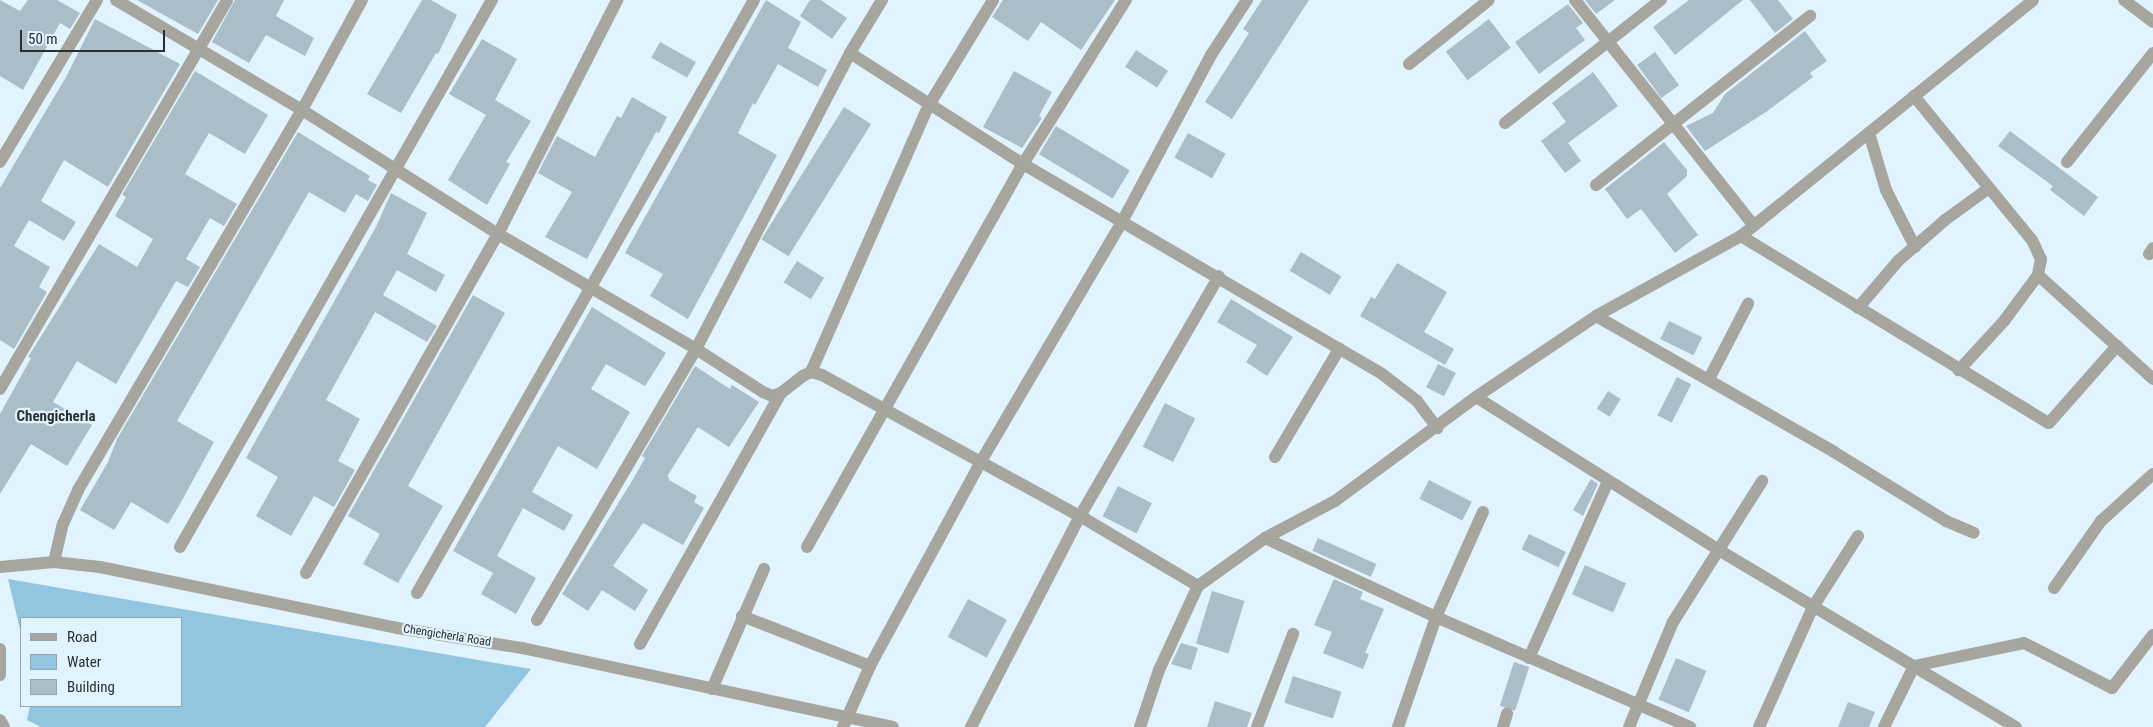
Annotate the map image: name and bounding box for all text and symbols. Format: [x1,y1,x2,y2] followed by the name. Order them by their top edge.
[22,20,168,52] scale bar
[28,30,58,48] text: 50 m
[16,408,96,426] district label: Chengicherla
[20,617,182,707] legend
[402,622,492,650] street label: Chengicherla Road
[67,628,97,646] text: Road
[67,653,101,671] text: Water
[67,678,115,696] text: Building

